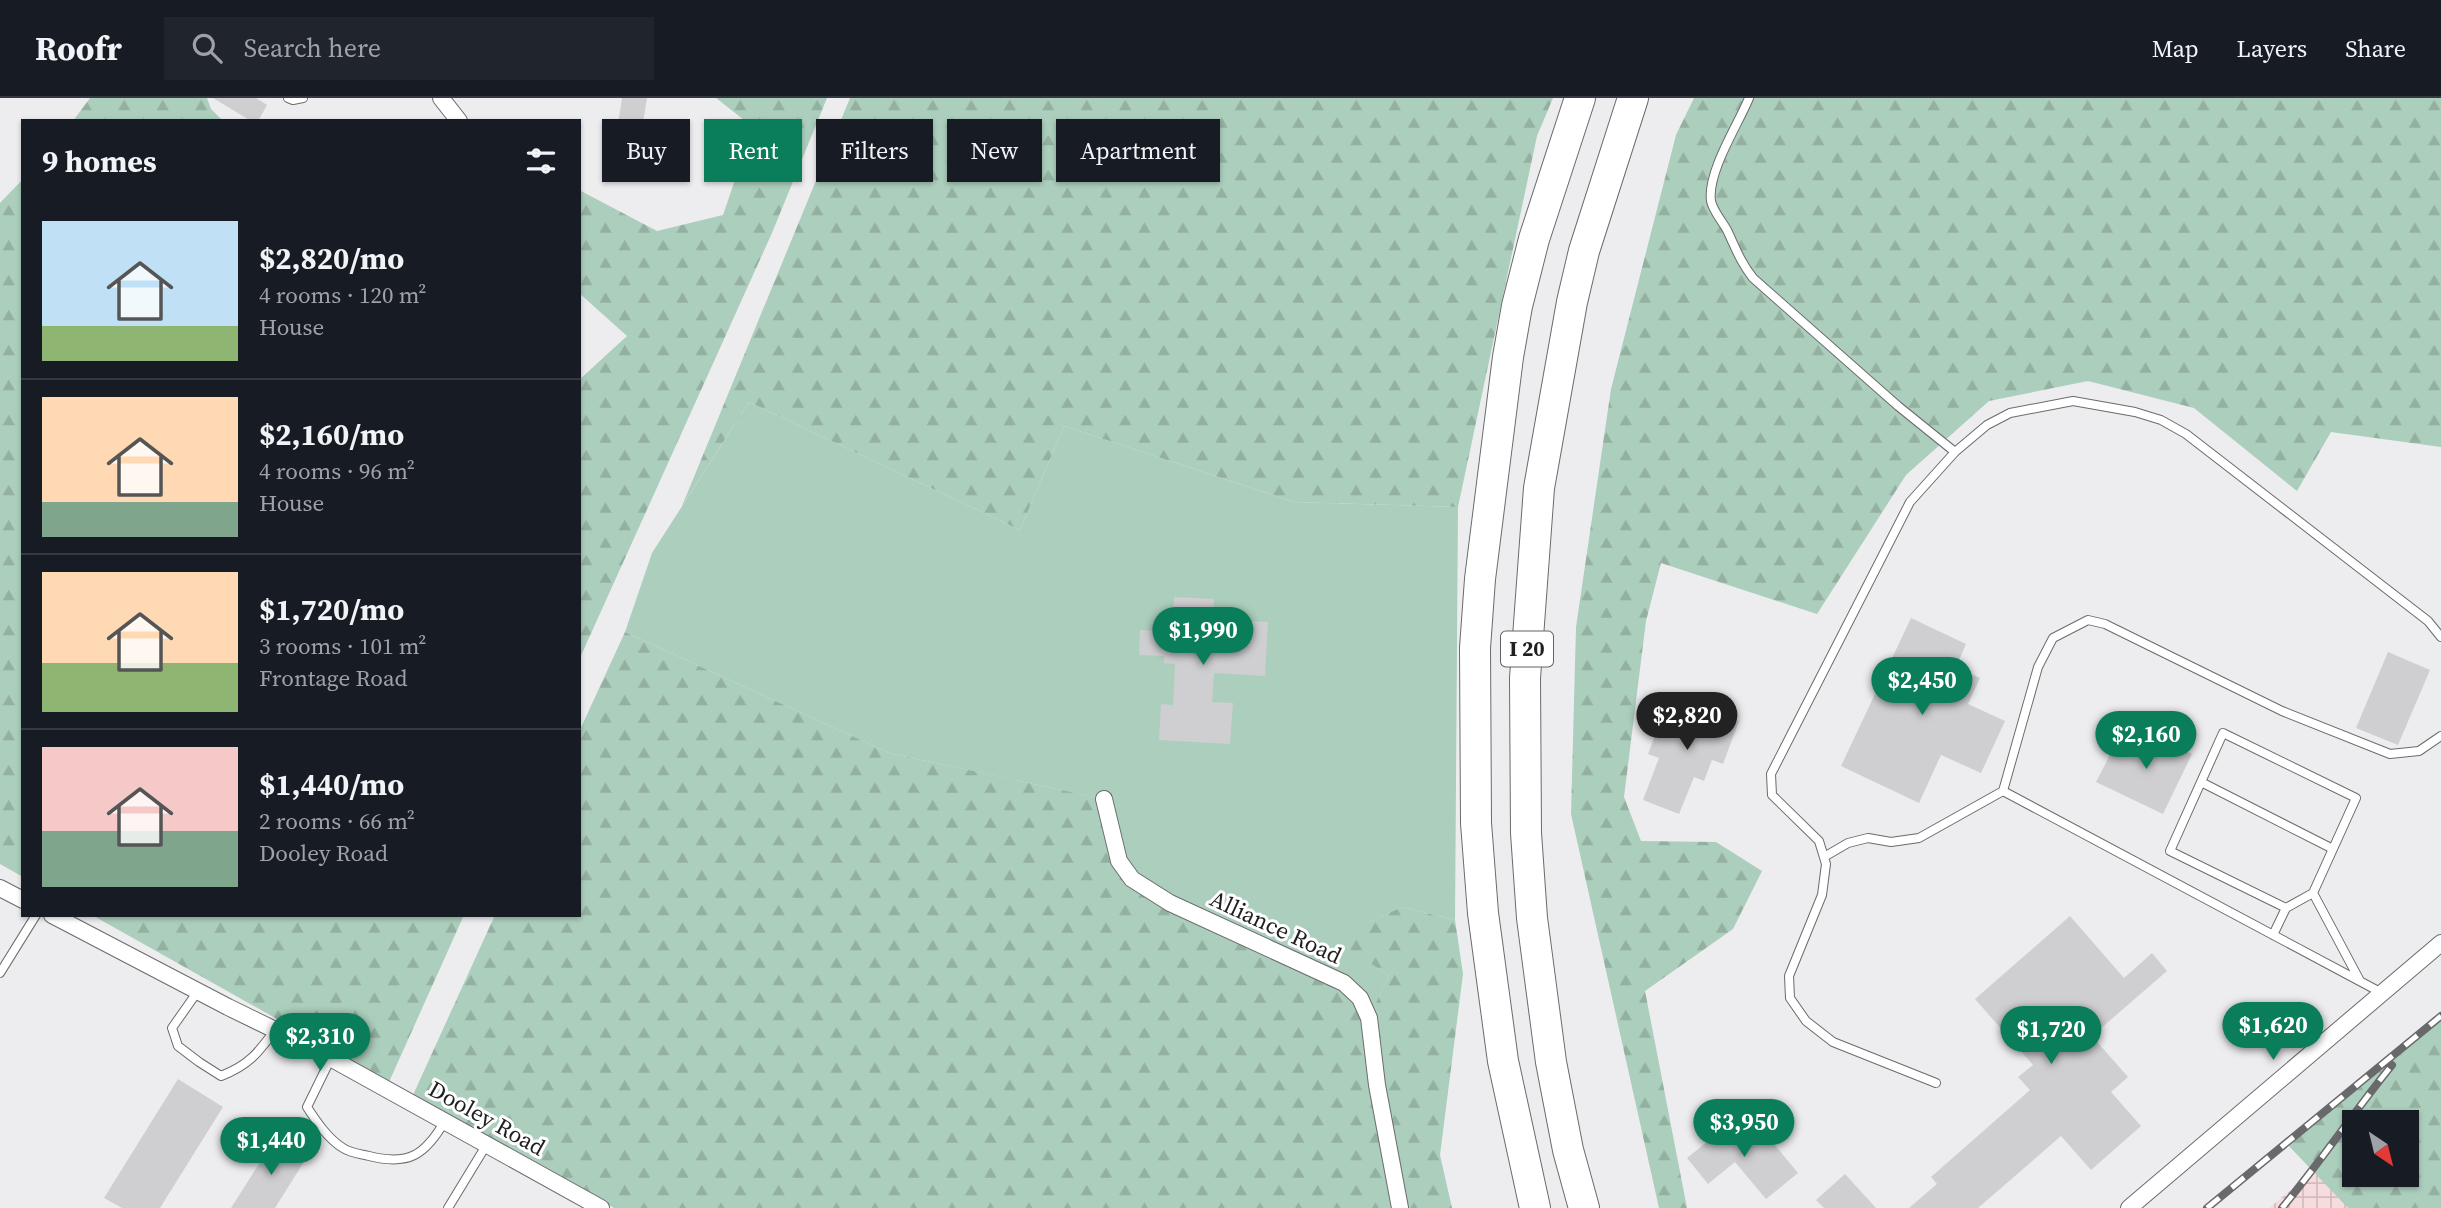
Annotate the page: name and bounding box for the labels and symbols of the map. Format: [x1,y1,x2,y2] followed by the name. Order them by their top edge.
[1146,608,1260,667] pin: $1,990
[1501,632,1553,666] road number: I 20
[1865,658,1979,717] pin: $2,450
[1630,692,1744,752] pin: $2,820
[2089,712,2203,771] pin: $2,160
[1205,883,1347,971] street label: Alliance Road
[2216,1002,2330,1062] pin: $1,620
[1994,1006,2108,1066] pin: $1,720
[263,1014,377,1073] pin: $2,310
[423,1073,551,1163] street label: Dooley Road
[1687,1100,1801,1159] pin: $3,950
[2342,1110,2418,1186] north arrow
[214,1118,328,1177] pin: $1,440

